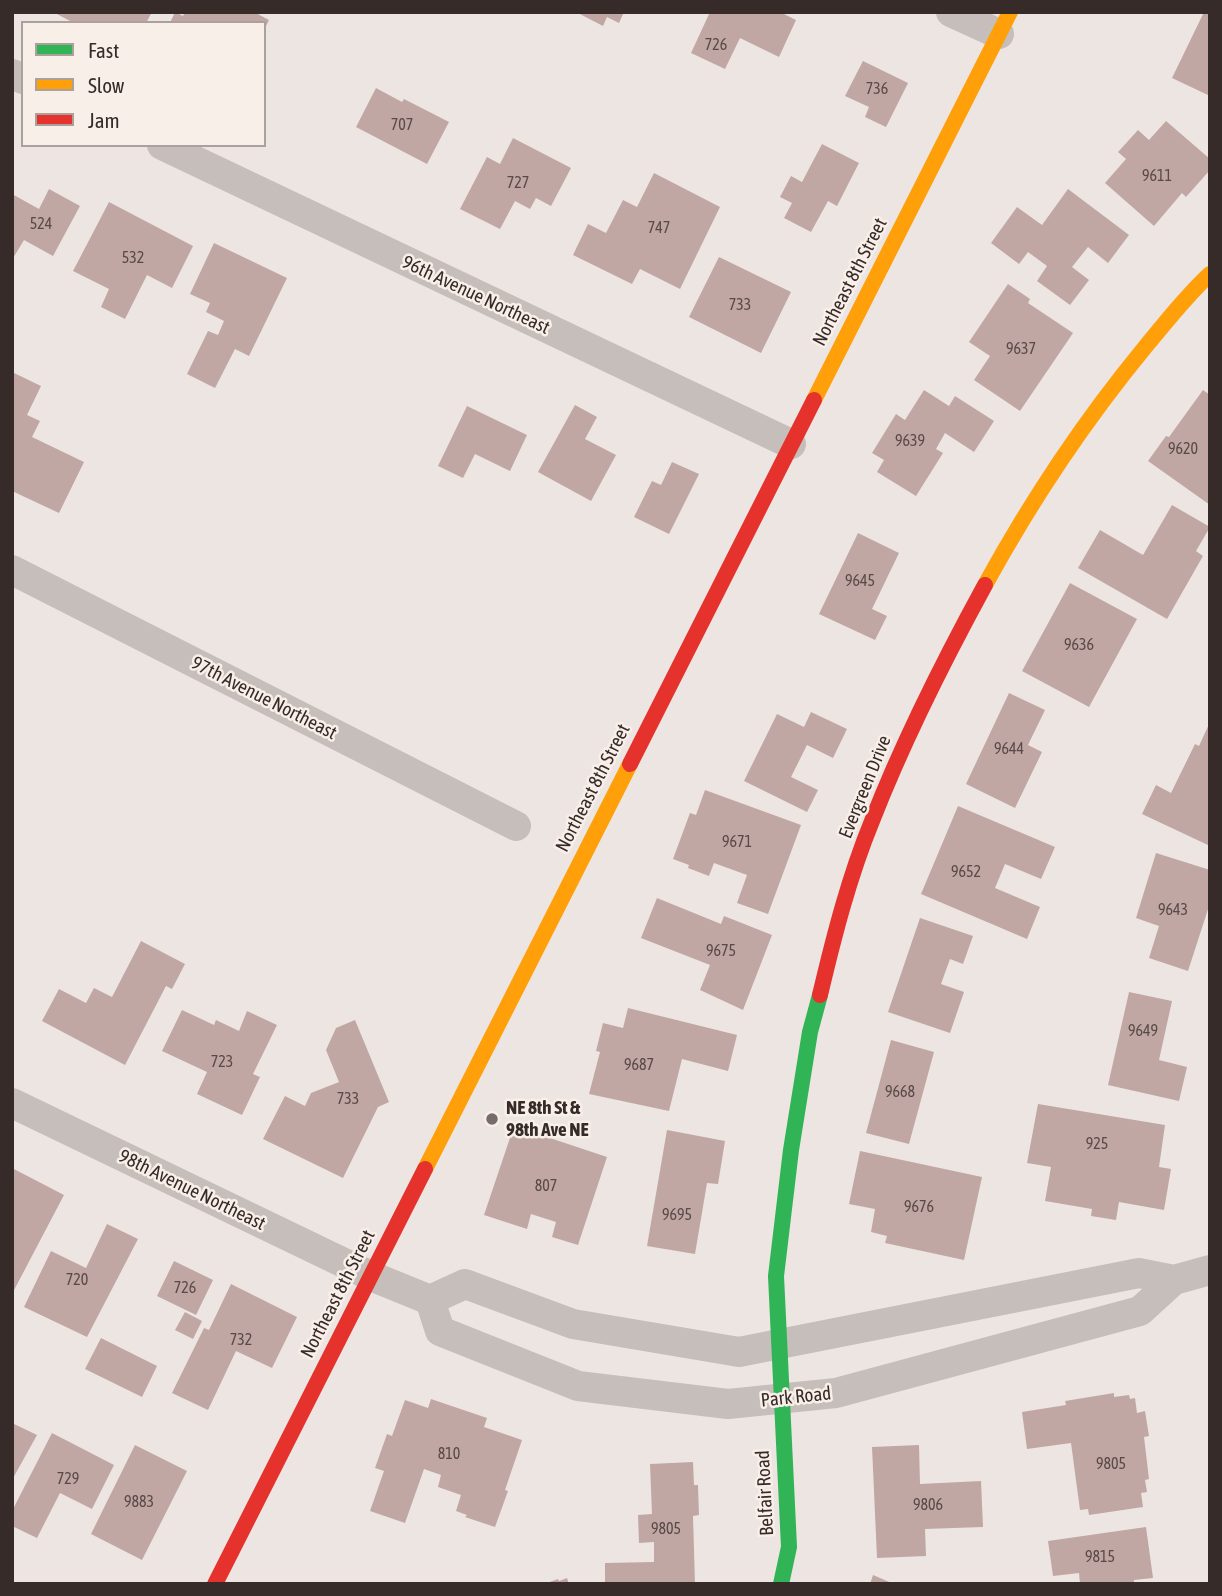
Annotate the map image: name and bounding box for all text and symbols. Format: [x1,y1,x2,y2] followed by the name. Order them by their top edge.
[21,21,266,147] legend
[705,35,727,55] house number: 726
[88,38,119,62] text: Fast
[88,73,124,97] text: Slow
[866,79,888,99] house number: 736
[88,108,120,132] text: Jam
[391,115,413,135] house number: 707
[1142,166,1172,186] house number: 9611
[507,173,529,193] house number: 727
[30,214,52,234] house number: 524
[808,214,892,350] street label: Northeast 8th Street
[648,218,670,238] house number: 747
[122,248,144,268] house number: 532
[399,251,553,339] street label: 96th Avenue Northeast
[729,295,751,315] house number: 733
[1006,339,1036,359] house number: 9637
[895,431,925,451] house number: 9639
[1168,439,1198,459] house number: 9620
[845,571,875,591] house number: 9645
[1064,635,1094,655] house number: 9636
[187,651,341,745] street label: 97th Avenue Northeast
[551,720,635,856] street label: Northeast 8th Street
[834,732,896,842] street label: Evergreen Drive
[994,739,1024,759] house number: 9644
[722,832,752,852] house number: 9671
[951,862,981,882] house number: 9652
[1158,900,1188,920] house number: 9643
[706,941,736,961] house number: 9675
[1128,1021,1158,1041] house number: 9649
[211,1052,233,1072] house number: 723
[624,1055,654,1075] house number: 9687
[885,1082,915,1102] house number: 9668
[337,1089,359,1109] house number: 733
[506,1097,589,1141] place label: NE 8th St & 98th Ave NE
[484,1111,500,1127] marker: NE 8th St & 98th Ave NE
[1086,1134,1108,1154] house number: 925
[115,1145,269,1235] street label: 98th Avenue Northeast
[535,1176,557,1196] house number: 807
[904,1197,934,1217] house number: 9676
[662,1205,692,1225] house number: 9695
[296,1226,380,1362] street label: Northeast 8th Street
[66,1270,88,1290] house number: 720
[174,1278,196,1298] house number: 726
[230,1330,252,1350] house number: 732
[760,1382,832,1412] street label: Park Road
[438,1444,460,1464] house number: 810
[751,1450,779,1536] street label: Belfair Road
[1096,1454,1126,1474] house number: 9805
[57,1469,79,1489] house number: 729
[124,1492,154,1512] house number: 9883
[913,1495,943,1515] house number: 9806
[651,1519,681,1539] house number: 9805
[1085,1547,1115,1567] house number: 9815

